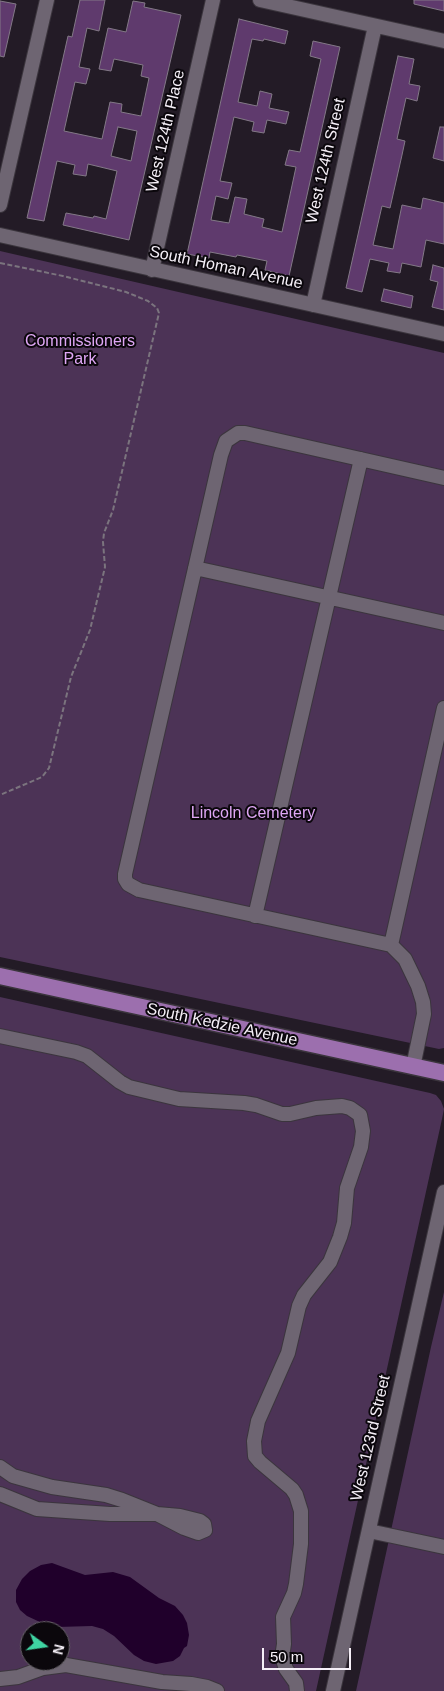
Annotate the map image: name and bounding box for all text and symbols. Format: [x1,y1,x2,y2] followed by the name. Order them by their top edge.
[143,68,189,194] street label: West 124th Place
[302,97,350,225] street label: West 124th Street
[148,242,304,294] street label: South Homan Avenue
[25,332,135,370] park label: Commissioners Park
[191,804,315,824] park label: Lincoln Cemetery
[145,1000,299,1050] street label: South Kedzie Avenue
[347,1373,395,1503] street label: West 123rd Street
[20,1621,70,1671] north arrow
[264,1638,353,1670] scale bar
[50,1643,68,1656] text: N
[270,1648,303,1665] text: 50 m

